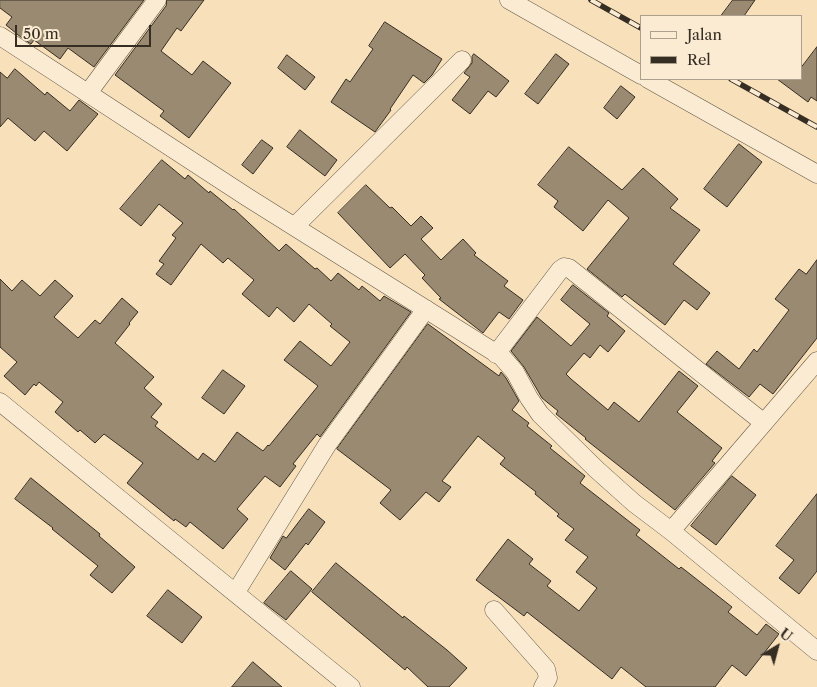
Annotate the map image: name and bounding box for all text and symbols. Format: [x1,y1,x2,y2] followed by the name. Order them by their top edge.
[18,15,154,47] scale bar
[640,15,802,80] legend
[23,24,59,43] text: 50 m
[687,25,722,44] text: Jalan
[687,50,711,69] text: Rel
[752,622,802,672] north arrow
[776,624,796,646] text: U

